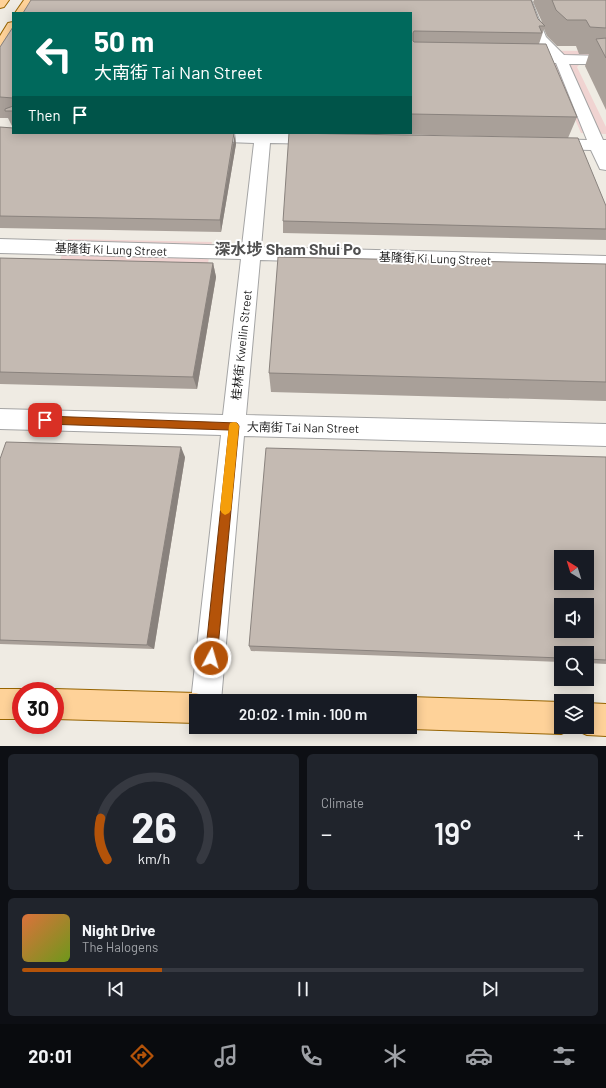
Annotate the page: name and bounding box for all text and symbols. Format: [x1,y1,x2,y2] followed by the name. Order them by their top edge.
[94,24,154,58] text: 50 m
[28,28,80,80] icon: left
[94,61,263,83] text: 大南街 Tai Nan Street
[69,104,91,126] icon: arrive
[28,106,61,124] text: Then
[215,239,361,258] district label: 深水埗 Sham Shui Po
[55,240,167,258] street label: 基隆街 Ki Lung Street
[379,249,491,267] street label: 基隆街 Ki Lung Street
[228,289,254,401] street label: 桂林街 Kweilin Street
[28,403,62,437] pin
[34,409,56,431] icon: arrive
[247,419,359,435] street label: 大南街 Tai Nan Street
[554,550,594,590] north arrow
[554,550,594,734] map controls
[554,598,594,638] button: sound
[190,637,232,679] position arrow
[554,646,594,686] button: search
[12,682,64,734] speed limit sign: 30
[554,694,594,734] button: layers
[239,705,367,723] text: 20:02 · 1 min · 100 m
[321,795,364,811] text: Climate
[131,801,176,851] text: 26
[434,815,471,851] text: 19°
[321,820,332,846] text: −
[573,820,584,846] text: +
[137,850,170,867] text: km/h
[82,921,155,939] text: Night Drive
[82,939,158,955] text: The Halogens
[105,978,127,1000] icon: previous
[292,978,314,1000] icon: pause
[479,978,501,1000] icon: next
[128,1042,156,1070] icon: directions
[212,1042,240,1070] icon: music
[297,1042,325,1070] icon: phone
[381,1042,409,1070] icon: climate
[465,1042,493,1070] icon: car
[550,1042,578,1070] icon: filters
[28,1045,72,1067] text: 20:01

